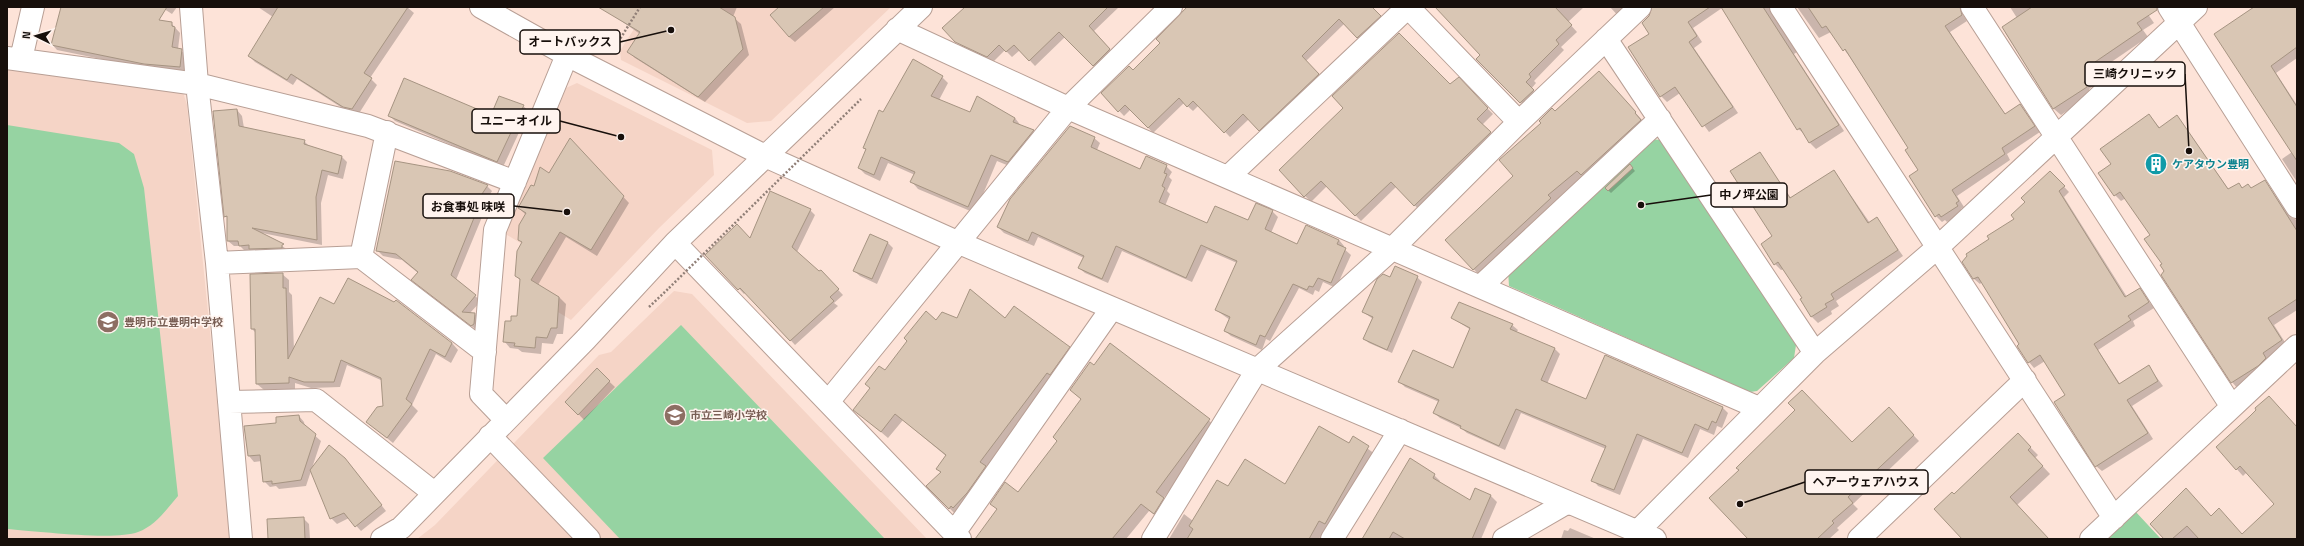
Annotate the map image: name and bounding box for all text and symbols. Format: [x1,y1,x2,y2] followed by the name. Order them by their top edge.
[16,16,56,56] north arrow
[520,30,620,54] callout: オートバックス
[18,31,34,40] text: N
[528,32,612,51] text: オートバックス
[2085,62,2185,86] callout: 三崎クリニック
[2093,64,2177,83] text: 三崎クリニック
[472,109,560,133] callout: ユニーオイル
[480,111,552,130] text: ユニーオイル
[2143,151,2169,177] building icon: ケアタウン豊明
[2172,156,2249,172] place label: ケアタウン豊明
[1711,183,1787,207] callout: 中ノ坪公園
[1719,185,1779,204] text: 中ノ坪公園
[423,194,514,218] callout: お食事処 味咲
[431,197,505,216] text: お食事処 味咲
[95,309,121,335] school or university icon: 豊明市立豊明中学校
[124,314,223,330] place label: 豊明市立豊明中学校
[662,402,688,428] school or university icon: 市立三崎小学校
[690,407,767,423] place label: 市立三崎小学校
[1805,470,1928,494] callout: ヘアーウェアハウス
[1813,472,1919,491] text: ヘアーウェアハウス

